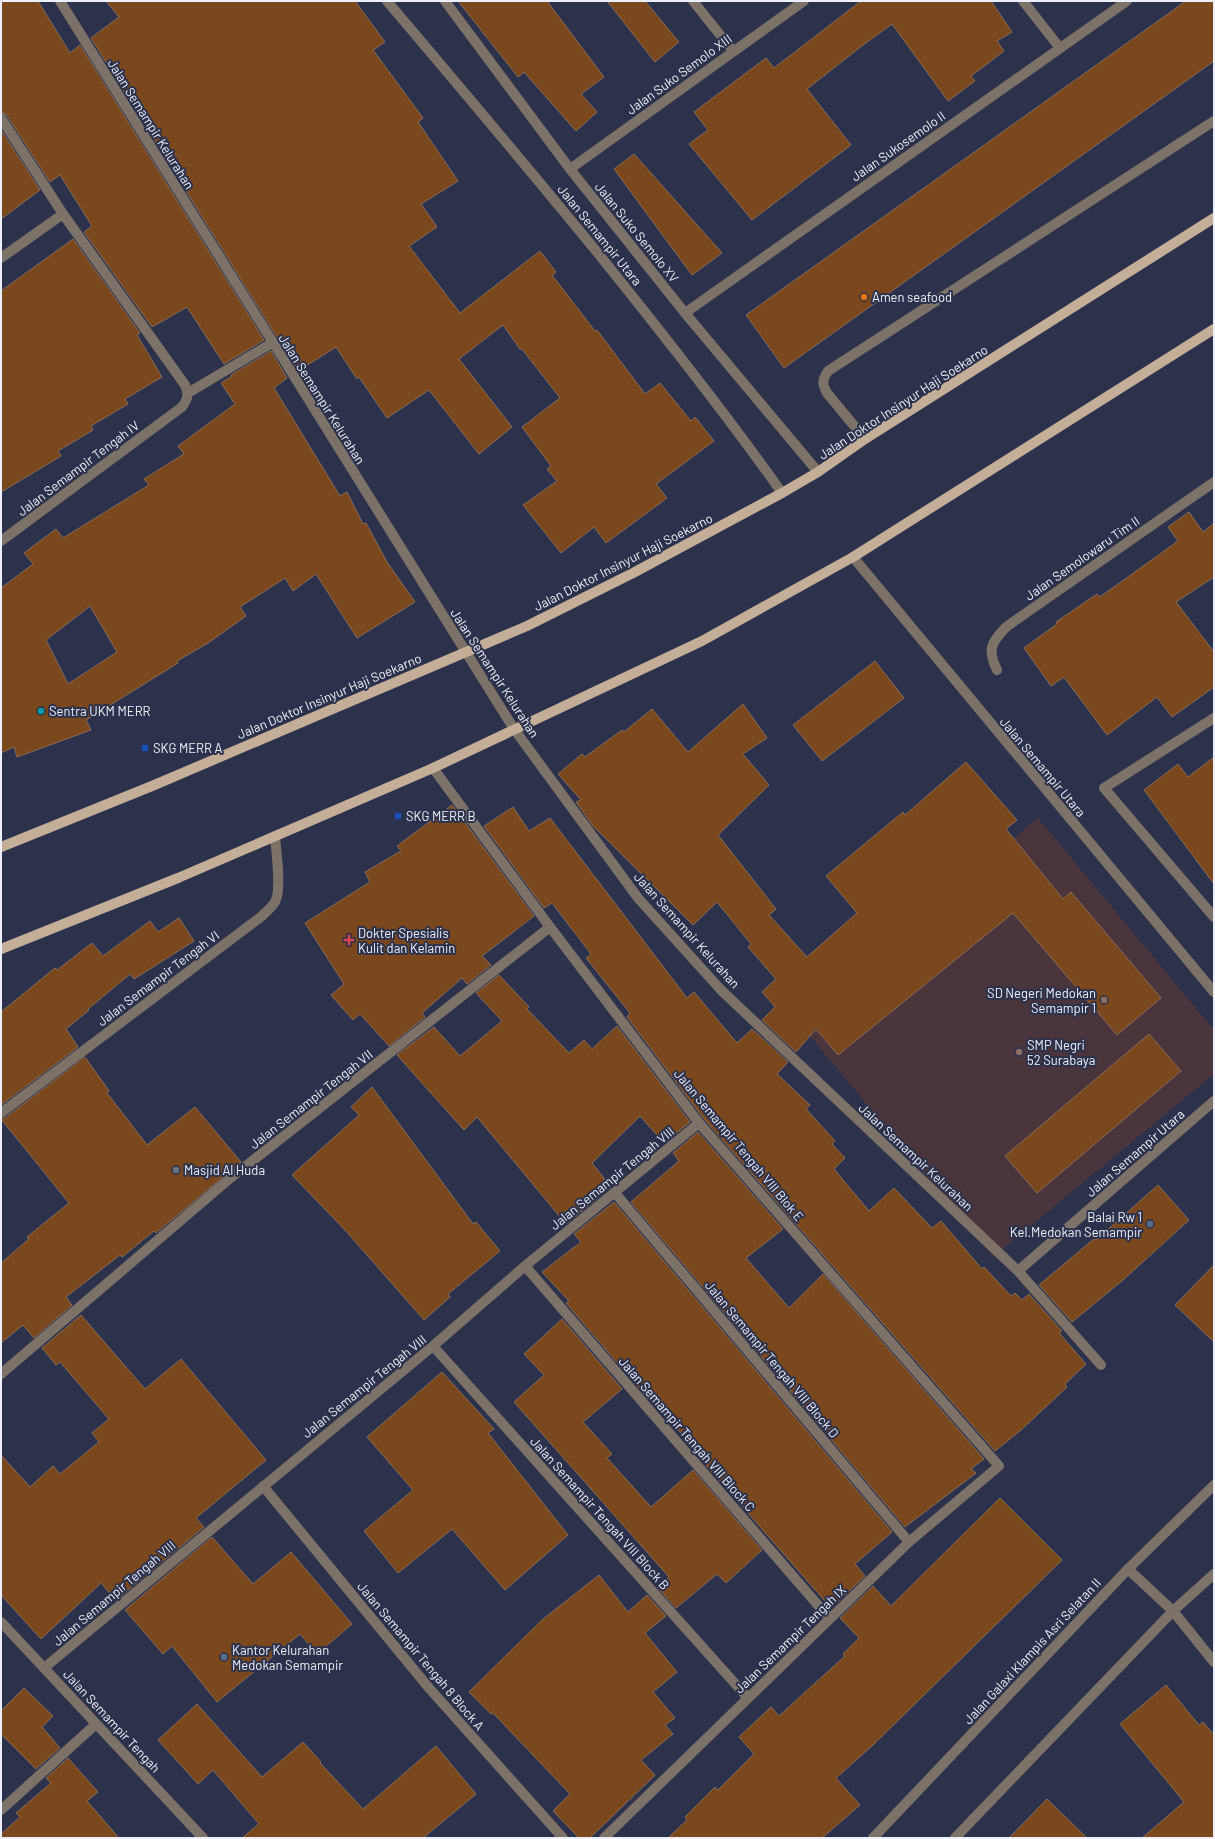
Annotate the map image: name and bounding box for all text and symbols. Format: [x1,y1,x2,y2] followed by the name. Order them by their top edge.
[623,30,735,118] street label: Jalan Suko Semolo XIII
[104,56,198,192] street label: Jalan Semampir Kelurahan
[848,107,948,185] street label: Jalan Sukosemolo II
[592,179,682,286] street label: Jalan Suko Semolo XV
[554,181,646,289] street label: Jalan Semampir Utara
[872,289,952,305] place label: Amen seafood
[859,292,869,302] marker: Amen seafood
[275,331,369,467] street label: Jalan Semampir Kelurahan
[815,341,991,463] street label: Jalan Doktor Insinyur Haji Soekarno
[14,417,142,519] street label: Jalan Semampir Tengah IV
[531,510,715,614] street label: Jalan Doktor Insinyur Haji Soekarno
[1022,512,1142,604] street label: Jalan Semolowaru Tim II
[447,606,543,740] street label: Jalan Semampir Kelurahan
[234,650,424,742] street label: Jalan Doktor Insinyur Haji Soekarno
[49,703,151,719] place label: Sentra UKM MERR
[36,706,46,716] marker: Sentra UKM MERR
[997,714,1089,820] street label: Jalan Semampir Utara
[153,740,223,756] place label: SKG MERR A
[140,743,150,753] marker: SKG MERR A
[406,808,476,824] place label: SKG MERR B
[393,811,403,821] marker: SKG MERR B
[631,869,743,991] street label: Jalan Semampir Kelurahan
[358,925,455,956] place label: Dokter Spesialis Kulit dan Kelamin
[94,927,222,1029] street label: Jalan Semampir Tengah VI
[343,934,355,946] marker: Dokter Spesialis Kulit dan Kelamin
[987,985,1096,1016] place label: SD Negeri Medokan Semampir 1
[1099,995,1109,1005] marker: SD Negeri Medokan Semampir 1
[1027,1037,1095,1068] place label: SMP Negri 52 Surabaya
[246,1046,376,1152] street label: Jalan Semampir Tengah VII
[1014,1047,1024,1057] marker: SMP Negri 52 Surabaya
[671,1066,807,1224] street label: Jalan Semampir Tengah VIII Blok E
[856,1100,976,1214] street label: Jalan Semampir Kelurahan
[1083,1106,1187,1200] street label: Jalan Semampir Utara
[547,1123,677,1233] street label: Jalan Semampir Tengah VIII
[184,1162,265,1178] place label: Masjid Al Huda
[171,1165,181,1175] marker: Masjid Al Huda
[1010,1209,1142,1240] place label: Balai Rw 1 Kel.Medokan Semampir
[1145,1219,1155,1229] marker: Balai Rw 1 Kel.Medokan Semampir
[702,1277,842,1441] street label: Jalan Semampir Tengah VIII Block D
[299,1331,429,1441] street label: Jalan Semampir Tengah VIII
[615,1353,759,1515] street label: Jalan Semampir Tengah VIII Block C
[527,1433,673,1593] street label: Jalan Semampir Tengah VIII Block B
[49,1537,179,1649] street label: Jalan Semampir Tengah VIII
[960,1575,1104,1727] street label: Jalan Galaxi Klampis Asri Selatan II
[354,1579,488,1734] street label: Jalan Semampir Tengah 8 Block A
[731,1581,849,1696] street label: Jalan Semampir Tengah IX
[232,1642,343,1673] place label: Kantor Kelurahan Medokan Semampir
[219,1652,229,1662] marker: Kantor Kelurahan Medokan Semampir
[60,1666,164,1776] street label: Jalan Semampir Tengah

